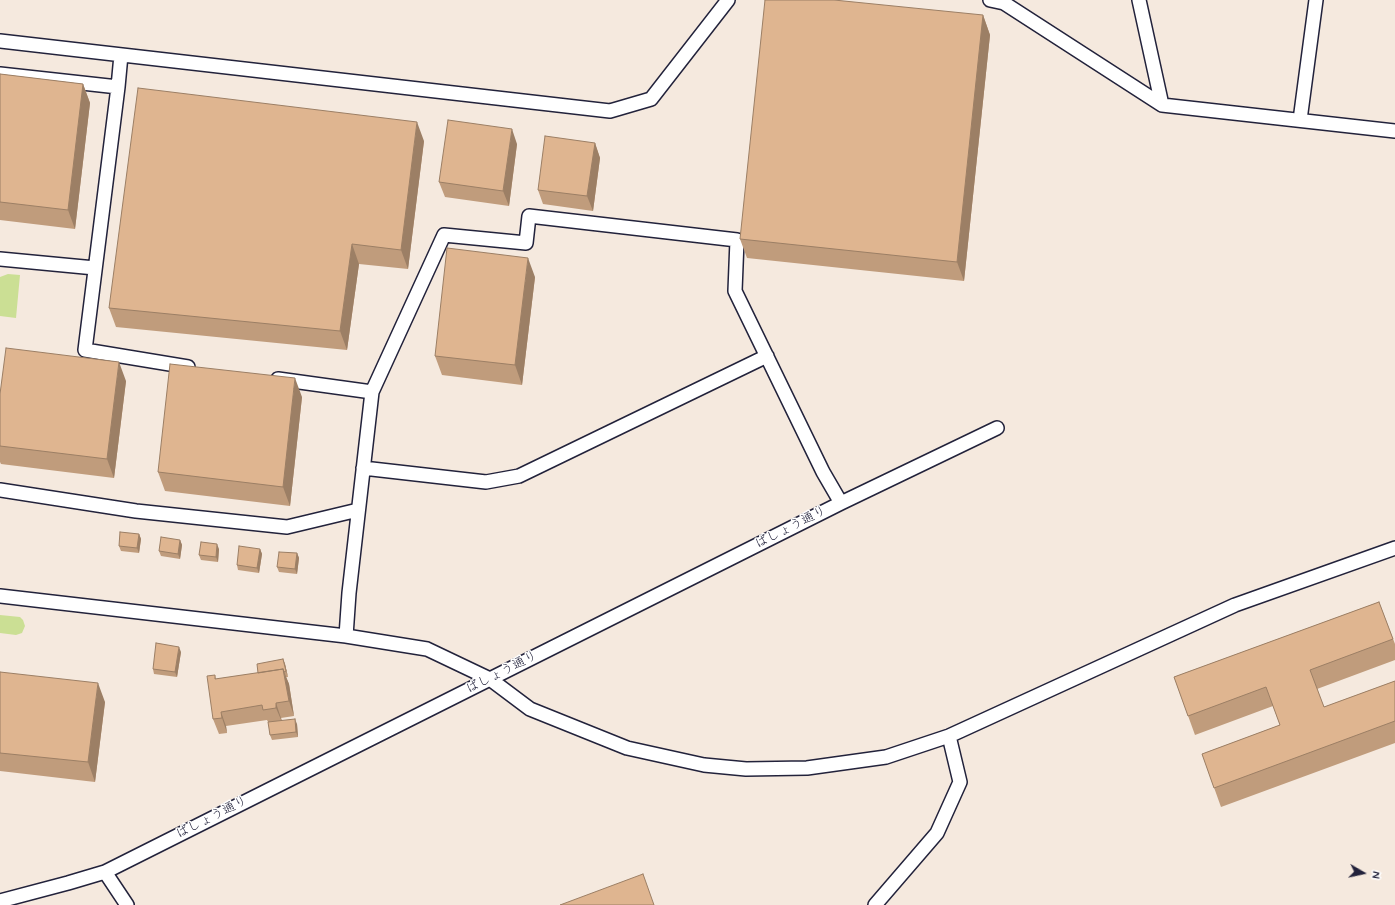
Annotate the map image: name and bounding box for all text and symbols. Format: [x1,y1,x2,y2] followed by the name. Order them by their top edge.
[753,503,829,553] street label: ばしょう通り
[464,648,540,698] street label: ばしょう通り
[174,793,250,843] street label: ばしょう通り
[1343,853,1383,893] north arrow
[1367,870,1382,880] text: N

